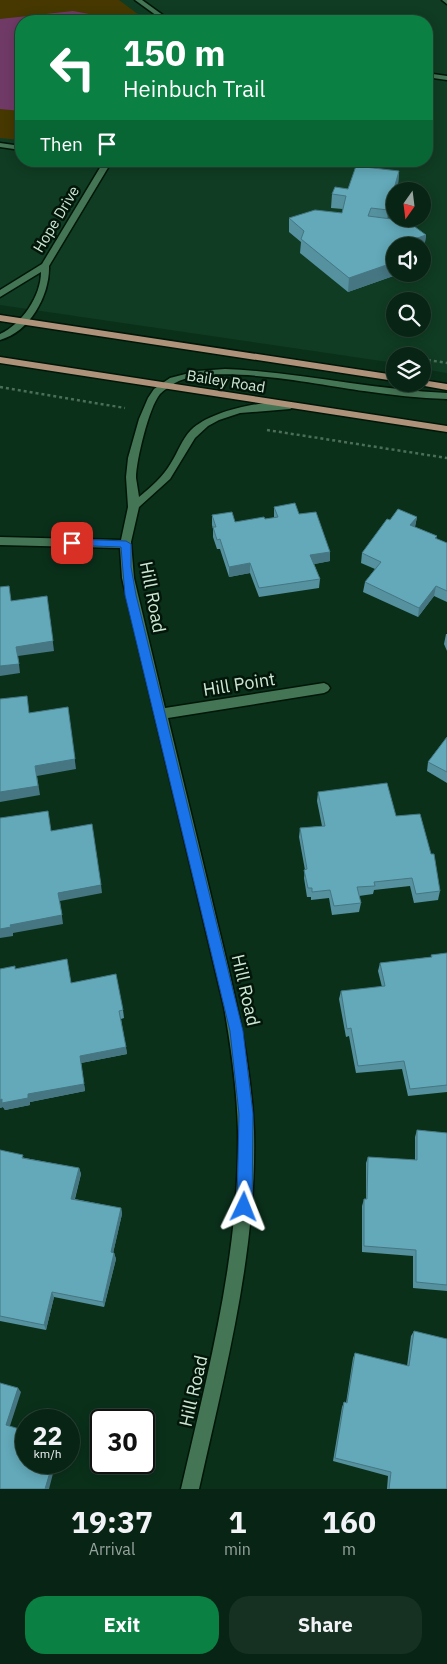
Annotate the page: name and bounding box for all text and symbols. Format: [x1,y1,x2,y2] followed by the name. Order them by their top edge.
[123,30,226,76] text: 150 m
[40,35,105,100] icon: left
[123,74,265,103] text: Heinbuch Trail
[93,130,121,158] icon: arrive
[40,132,83,156] text: Then
[29,182,83,256] street label: Hope Drive
[386,182,431,228] north arrow
[386,182,431,392] map controls
[386,237,431,282] button: sound
[386,292,431,337] button: search
[386,347,431,392] button: layers
[185,365,267,397] street label: Bailey Road
[51,522,93,564] pin
[58,529,86,557] icon: arrive
[135,559,171,635] street label: Hill Road
[201,667,277,701] street label: Hill Point
[227,952,265,1028] street label: Hill Road
[217,1180,269,1232] position arrow
[174,1353,212,1429] street label: Hill Road
[90,1409,155,1474] speed limit sign: 30
[32,1419,63,1452] text: 22
[33,1446,62,1461] text: km/h
[71,1502,153,1541] text: 19:37
[228,1502,246,1541] text: 1
[322,1502,376,1541] text: 160
[89,1539,135,1559] text: Arrival
[224,1539,251,1559] text: min
[342,1539,356,1559] text: m
[25,1596,219,1654] button: Exit
[229,1596,422,1654] button: Share

